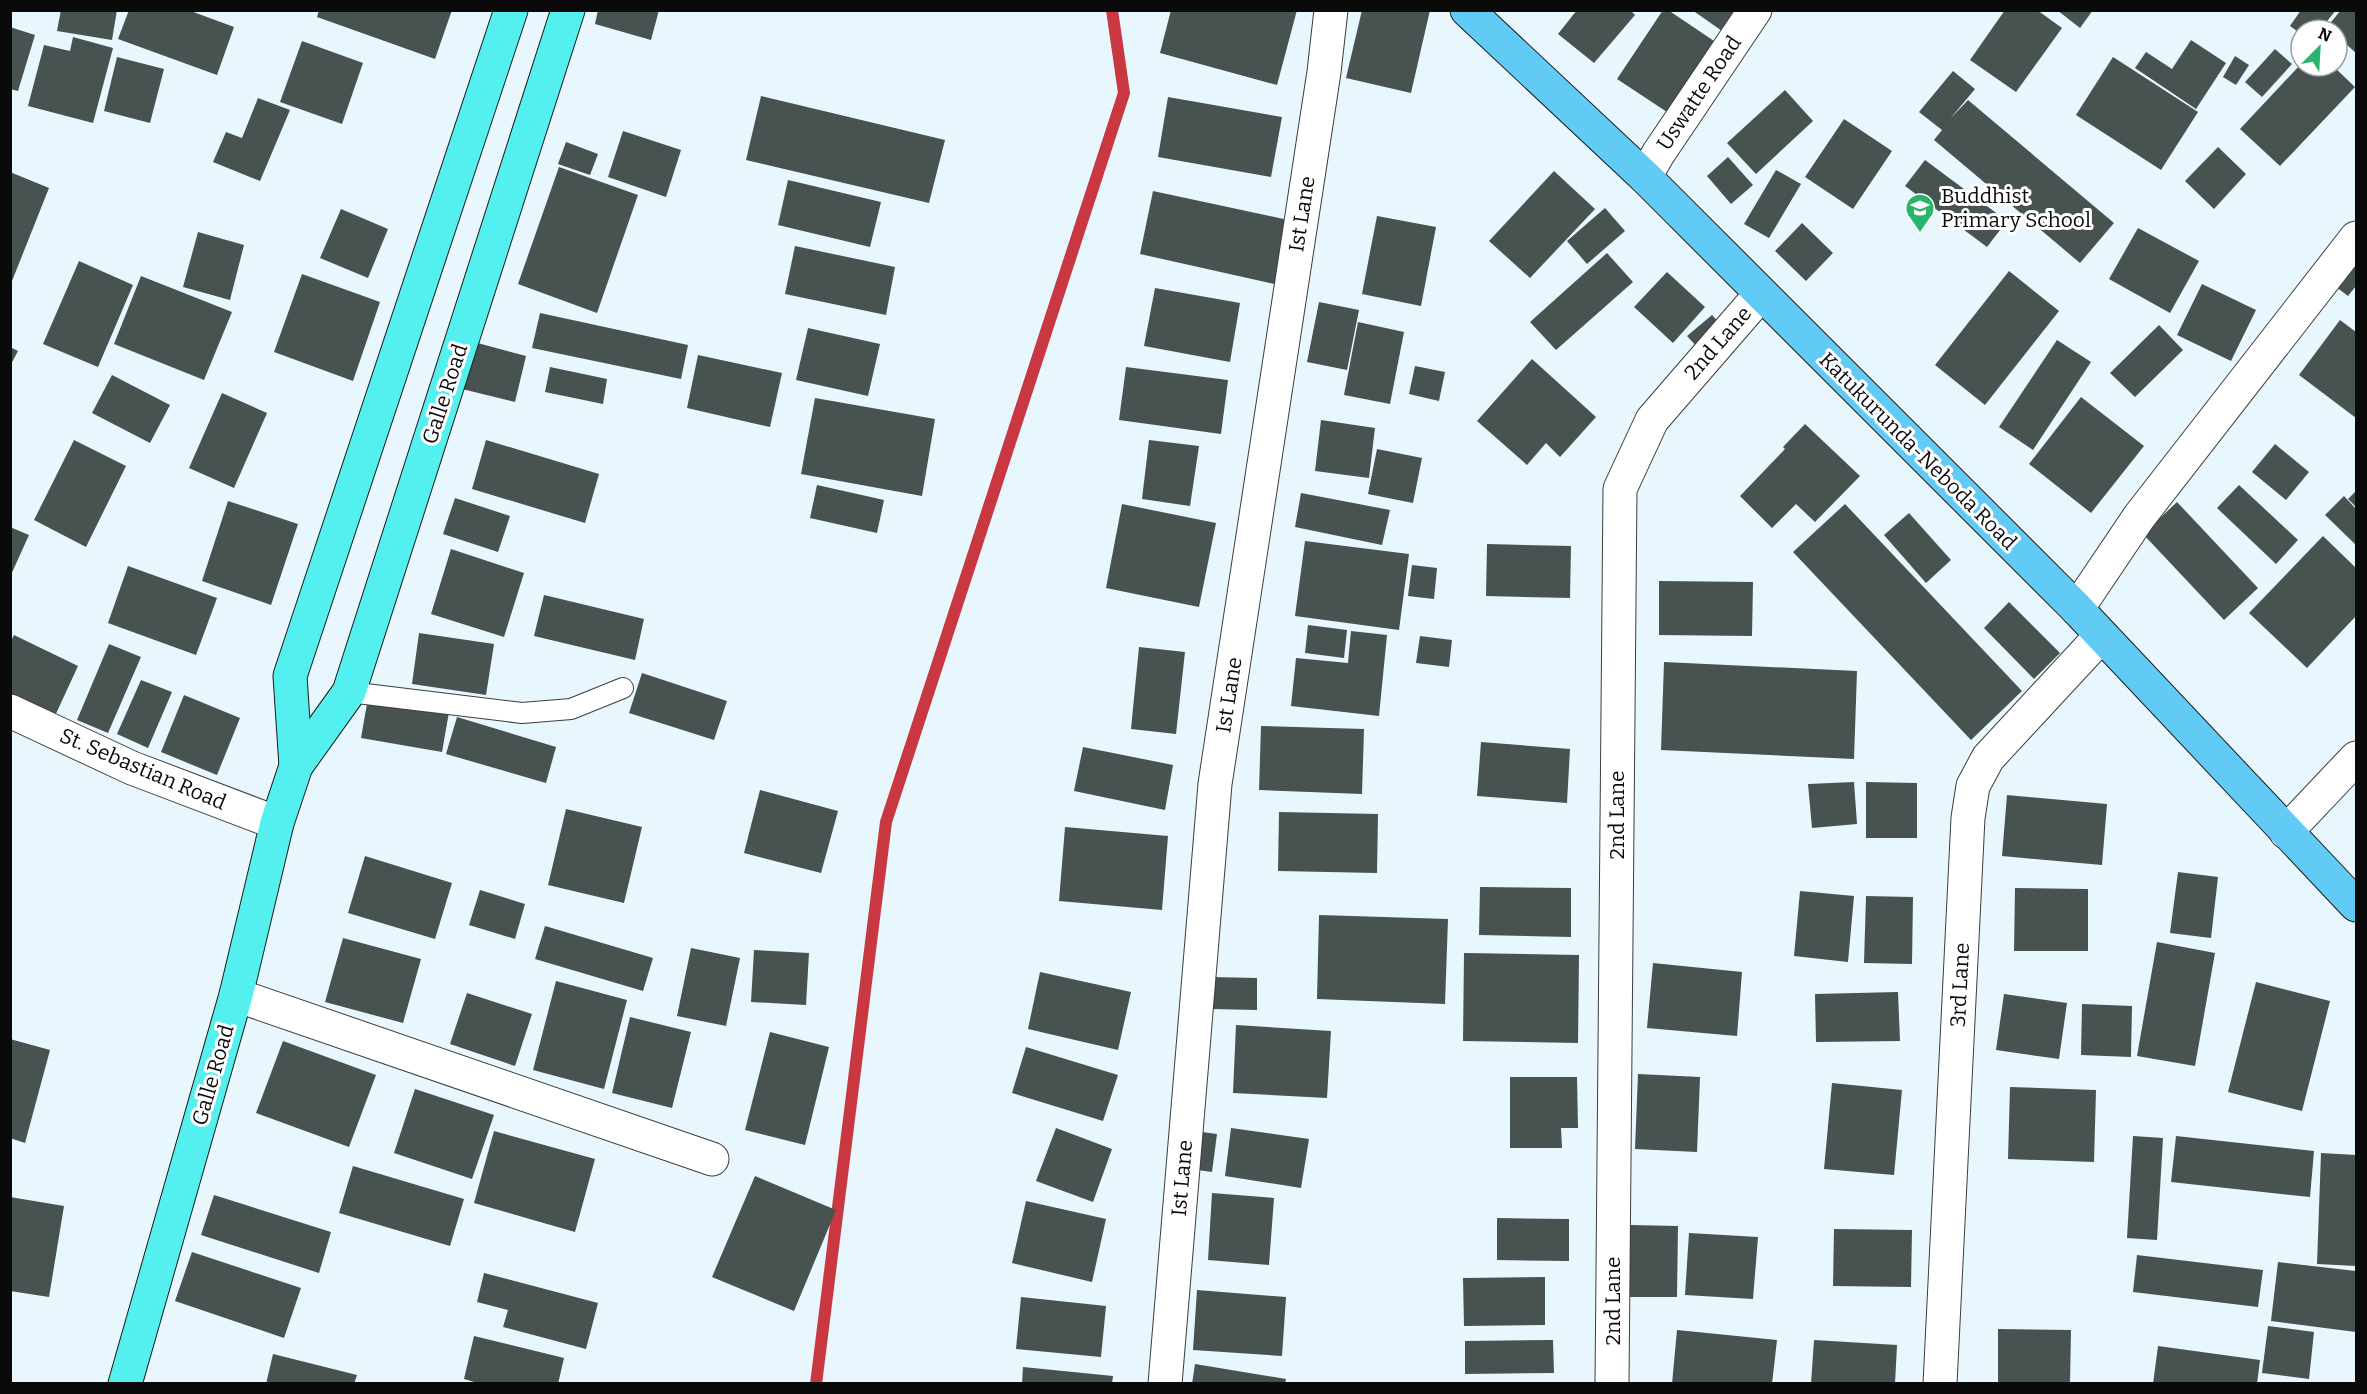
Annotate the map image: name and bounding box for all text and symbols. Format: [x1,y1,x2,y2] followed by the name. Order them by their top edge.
[2289,18,2349,78] north arrow
[2315,24,2334,46] text: N
[1651,31,1747,155] street label: Uswatte Road
[1283,174,1321,254] street label: Ist Lane
[1941,183,2091,233] place label: Buddhist Primary School
[1904,192,1936,234] school or university icon: Buddhist Primary School
[1679,301,1757,385] street label: 2nd Lane
[417,341,473,447] street label: Galle Road
[1814,347,2022,555] street label: Katukurunda-Neboda Road
[1210,655,1248,735] street label: Ist Lane
[56,722,230,816] street label: St. Sebastian Road
[1604,771,1630,859] street label: 2nd Lane
[1945,942,1975,1028] street label: 3rd Lane
[186,1021,240,1129] street label: Galle Road
[1166,1139,1198,1217] street label: Ist Lane
[1600,1257,1626,1345] street label: 2nd Lane

